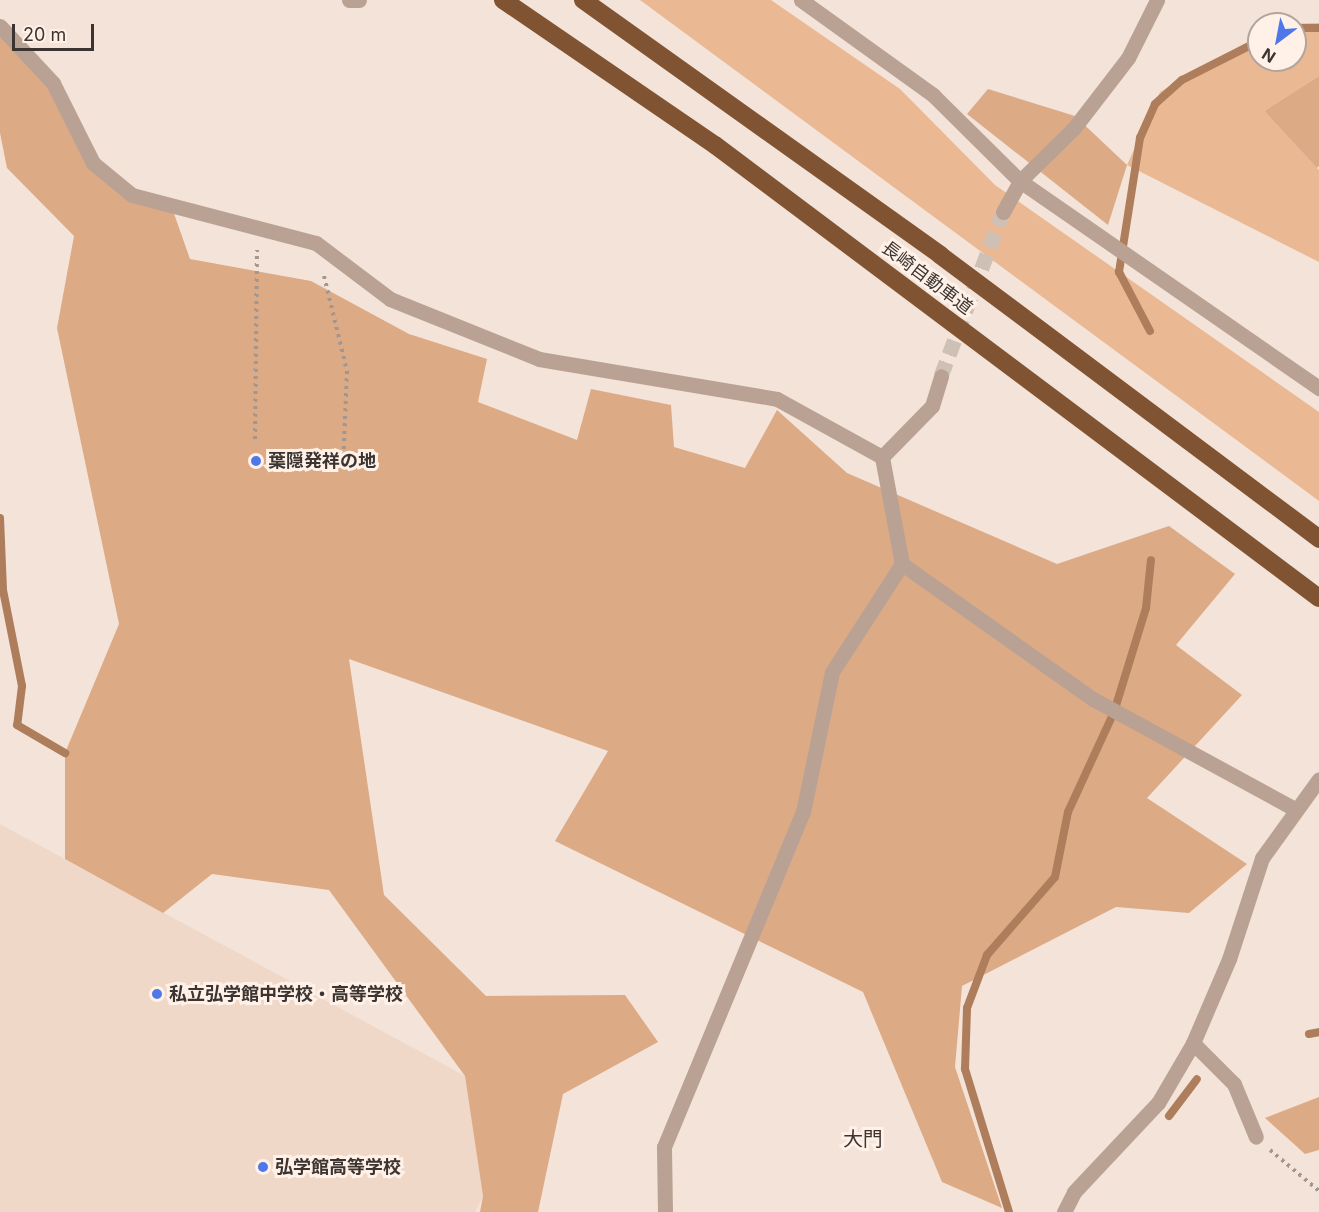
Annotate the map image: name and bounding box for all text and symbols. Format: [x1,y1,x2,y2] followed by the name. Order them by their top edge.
[15,12,98,50] scale bar
[1247,12,1307,72] north arrow
[23,24,66,45] text: 20 m
[1258,44,1279,67] text: N
[877,237,977,319] street label: 長崎自動車道
[268,450,376,472] place label: 葉隠発祥の地
[249,454,263,468] marker: 葉隠発祥の地
[169,983,403,1005] place label: 私立弘学館中学校・高等学校
[150,987,164,1001] marker: 私立弘学館中学校・高等学校
[843,1127,883,1151] district label: 大門
[275,1156,401,1178] place label: 弘学館高等学校
[256,1160,270,1174] marker: 弘学館高等学校

